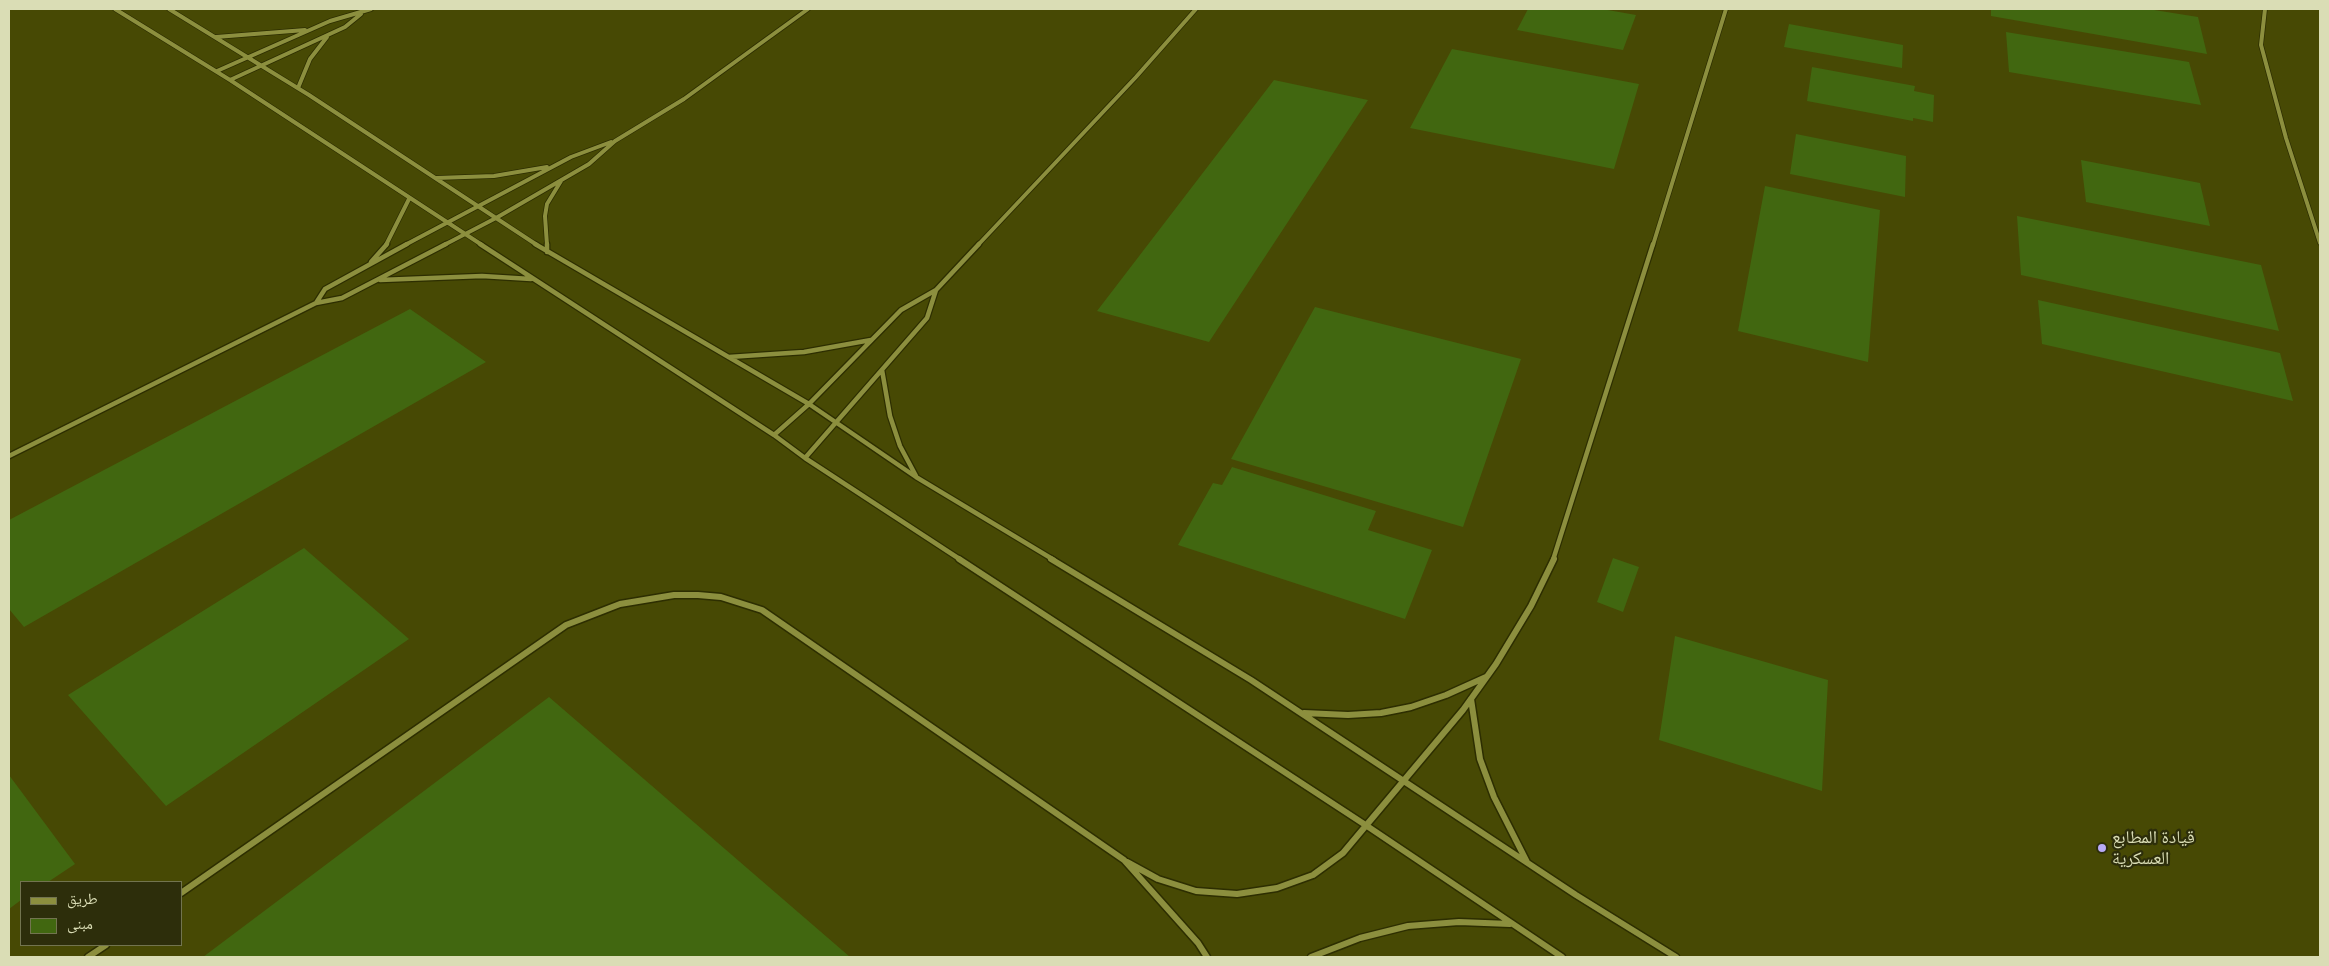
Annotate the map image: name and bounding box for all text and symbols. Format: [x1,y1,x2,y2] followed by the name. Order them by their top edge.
[2112,827,2195,870] place label: قيادة المطابع العسكرية
[2096,842,2108,854] marker: قيادة المطابع العسكرية
[20,881,182,946] legend
[67,891,98,907] text: طريق
[67,916,93,932] text: مبنى

